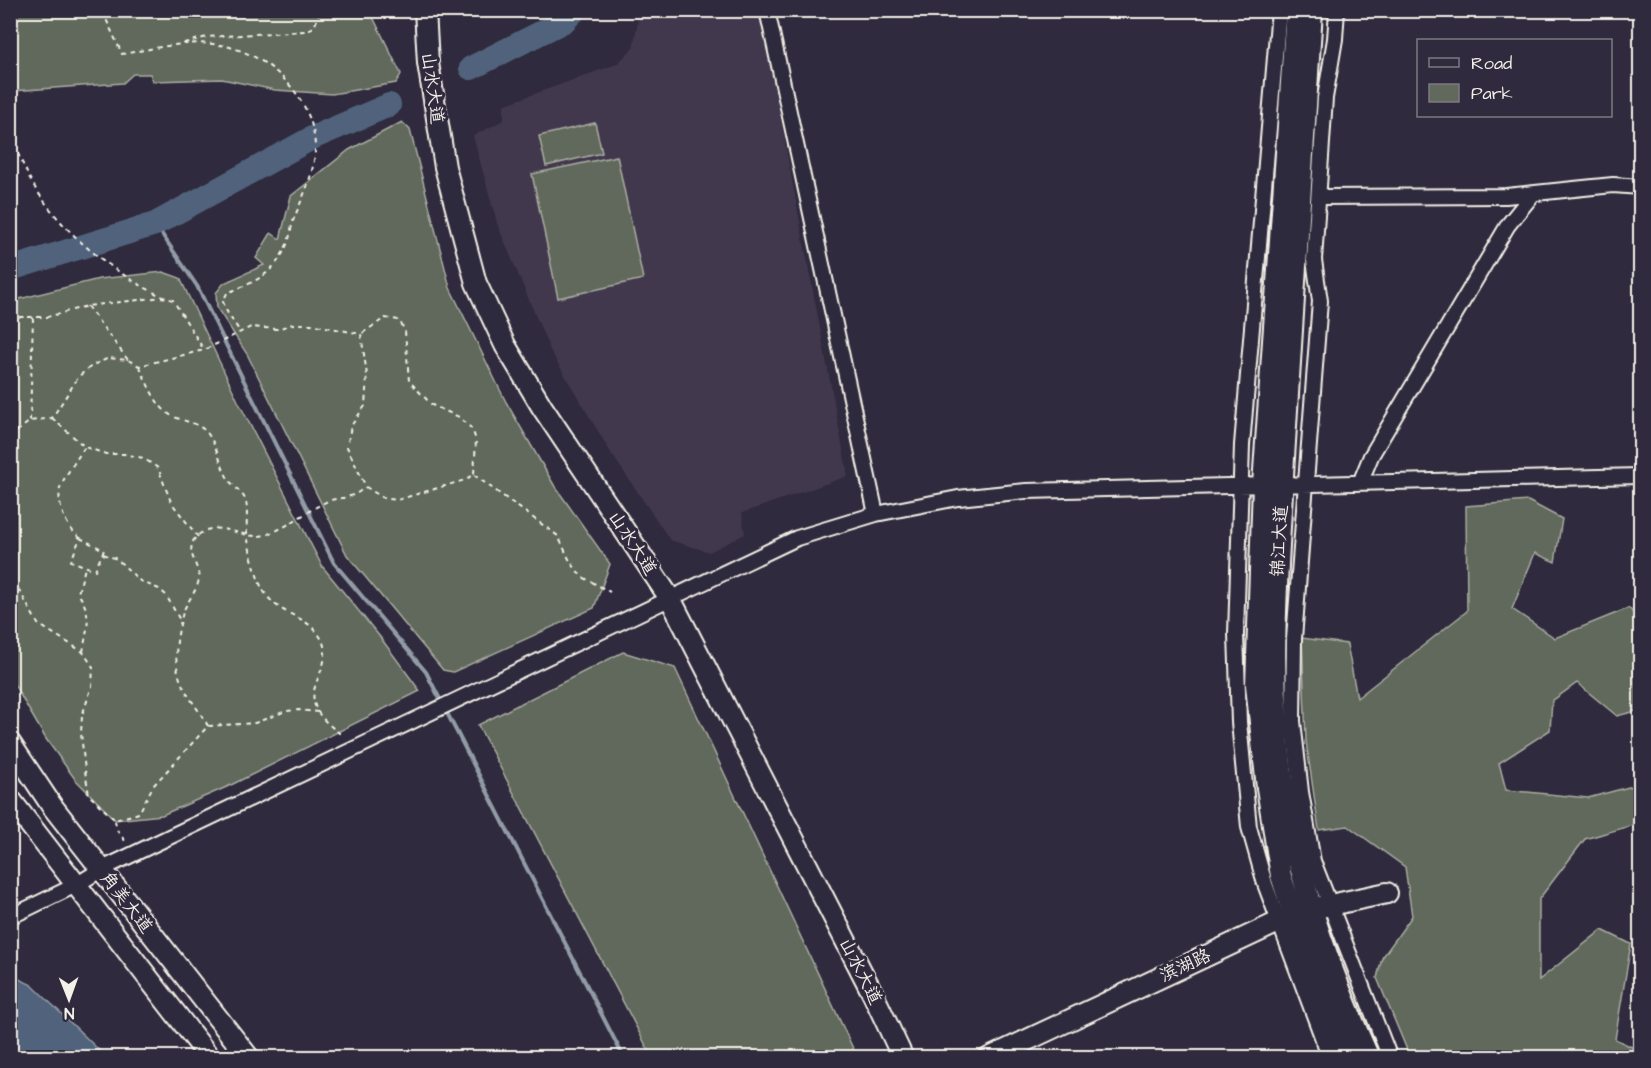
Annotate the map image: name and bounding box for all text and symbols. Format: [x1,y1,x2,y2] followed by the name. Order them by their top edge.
[1417,39,1612,117] legend
[415,51,450,125] street label: 山水大道
[1471,51,1512,76] text: Road
[1471,81,1513,106] text: Park
[1265,504,1294,578] street label: 锦江大道
[602,506,663,580] street label: 山水大道
[95,866,159,938] street label: 角美大道
[833,933,888,1009] street label: 山水大道
[1155,943,1215,988] street label: 滨湖路
[39,969,99,1029] north arrow
[64,1002,74,1024] text: N

